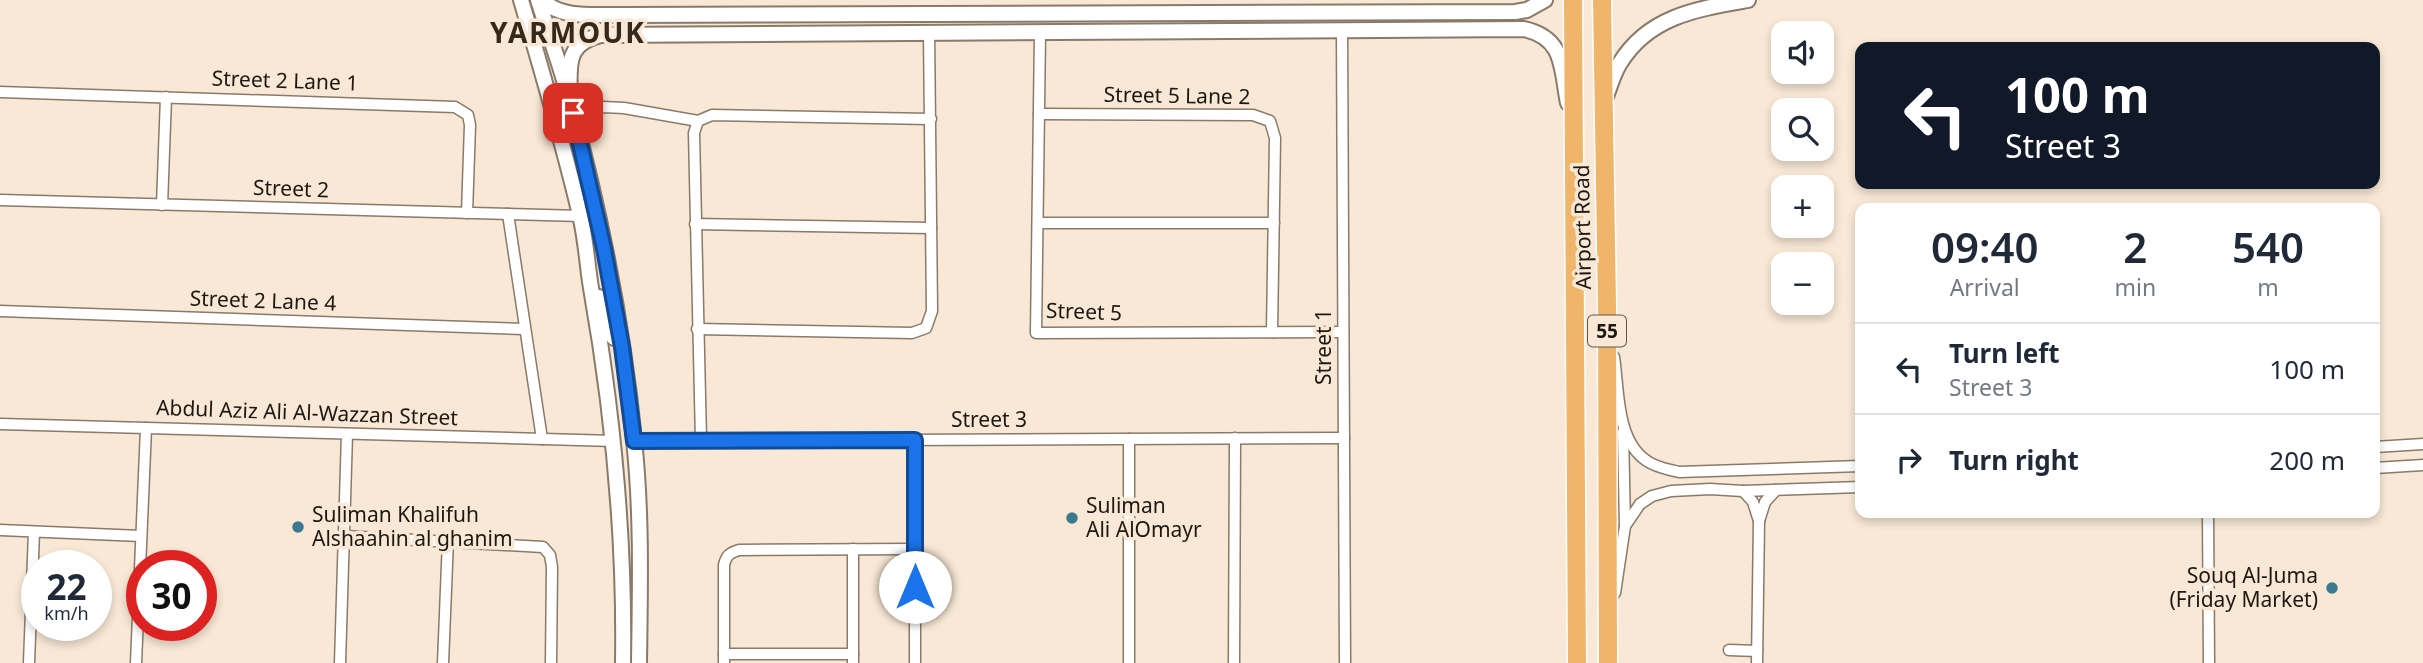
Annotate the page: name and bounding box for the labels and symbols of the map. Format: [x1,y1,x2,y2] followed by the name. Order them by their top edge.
[490,13,646,51] district label: YARMOUK
[211,63,359,97] street label: Street 2 Lane 1
[1103,80,1251,110] street label: Street 5 Lane 2
[543,83,603,143] pin
[1567,164,1597,290] street label: Airport Road
[253,173,330,203] street label: Street 2
[189,283,337,317] street label: Street 2 Lane 4
[1046,296,1123,326] street label: Street 5
[1309,309,1337,385] street label: Street 1
[1588,316,1626,346] road number: 55
[156,393,459,431] street label: Abdul Aziz Ali Al-Wazzan Street
[951,405,1027,433] street label: Street 3
[1086,491,1202,543] place label: Suliman Ali AlOmayr
[312,500,513,552] place label: Suliman Khalifuh Alshaahin al ghanim
[1064,510,1080,526] marker: Suliman Ali AlOmayr
[290,519,306,535] marker: Suliman Khalifuh Alshaahin al ghanim
[126,550,217,641] speed limit sign: 30
[878,550,952,624] position arrow
[2169,561,2318,613] place label: Souq Al-Juma (Friday Market)
[2324,580,2340,596] marker: Souq Al-Juma (Friday Market)

